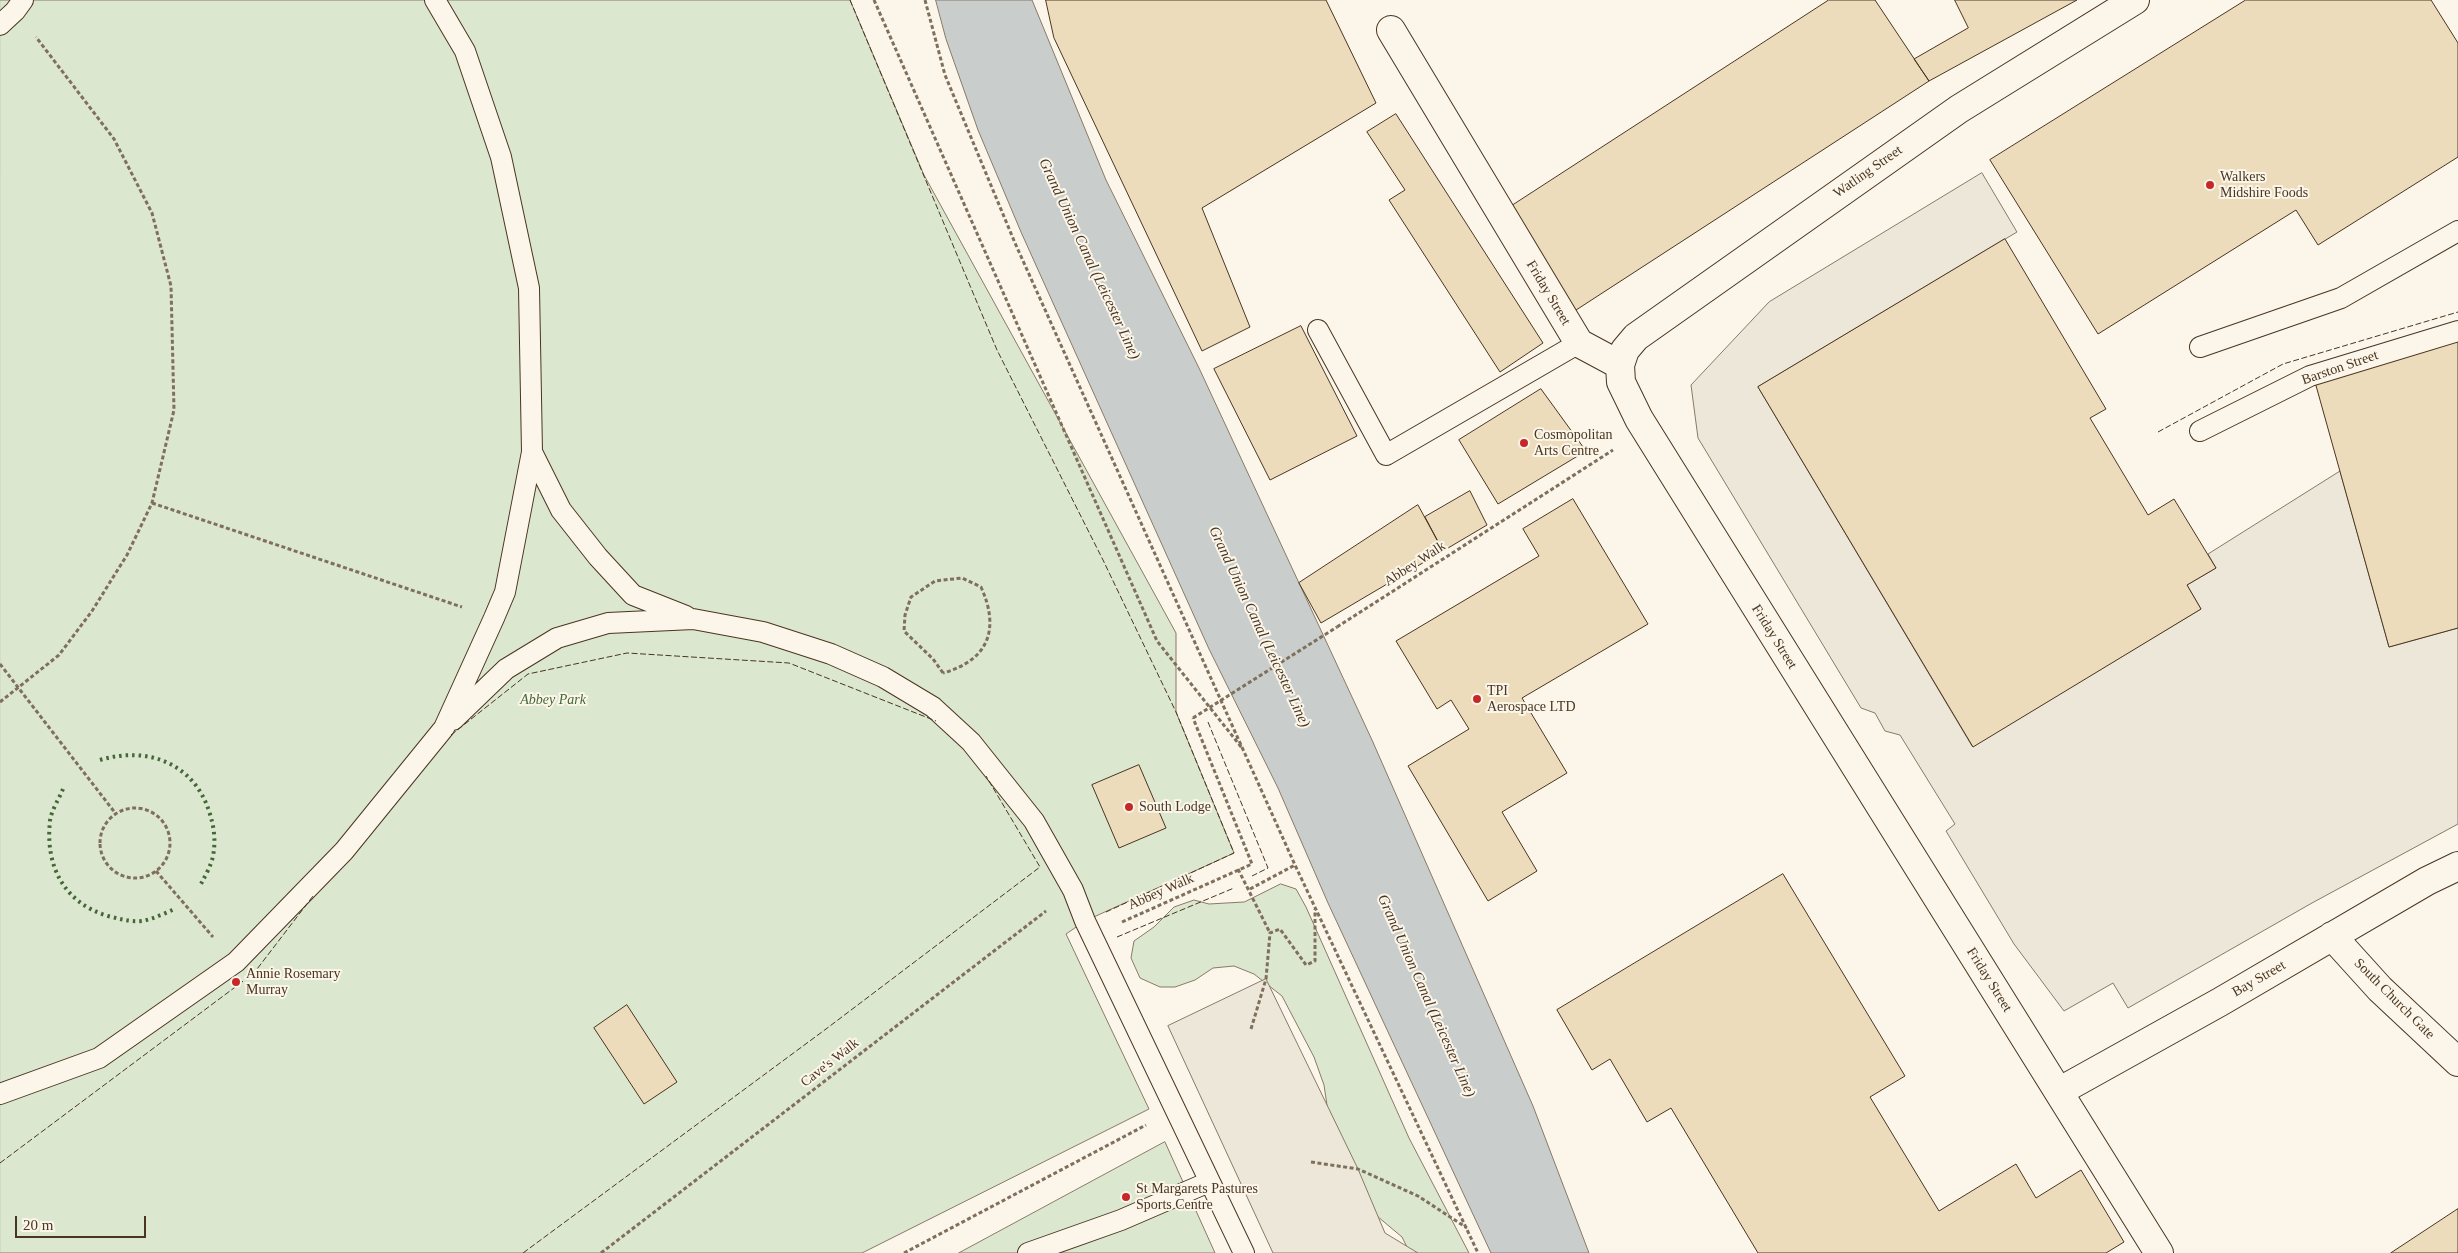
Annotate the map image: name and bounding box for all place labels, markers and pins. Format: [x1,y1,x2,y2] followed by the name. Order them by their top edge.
[2220,169,2308,202] place label: Walkers Midshire Foods
[2204,179,2216,191] marker: Walkers Midshire Foods
[1534,427,1613,460] place label: Cosmopolitan Arts Centre
[1518,437,1530,449] marker: Cosmopolitan Arts Centre
[1487,683,1576,716] place label: TPI Aerospace LTD
[1471,693,1483,705] marker: TPI Aerospace LTD
[1139,799,1211,815] place label: South Lodge
[1123,801,1135,813] marker: South Lodge
[246,966,340,999] place label: Annie Rosemary Murray
[230,976,242,988] marker: Annie Rosemary Murray
[1136,1181,1258,1214] place label: St Margarets Pastures Sports Centre
[1120,1191,1132,1203] marker: St Margarets Pastures Sports Centre

